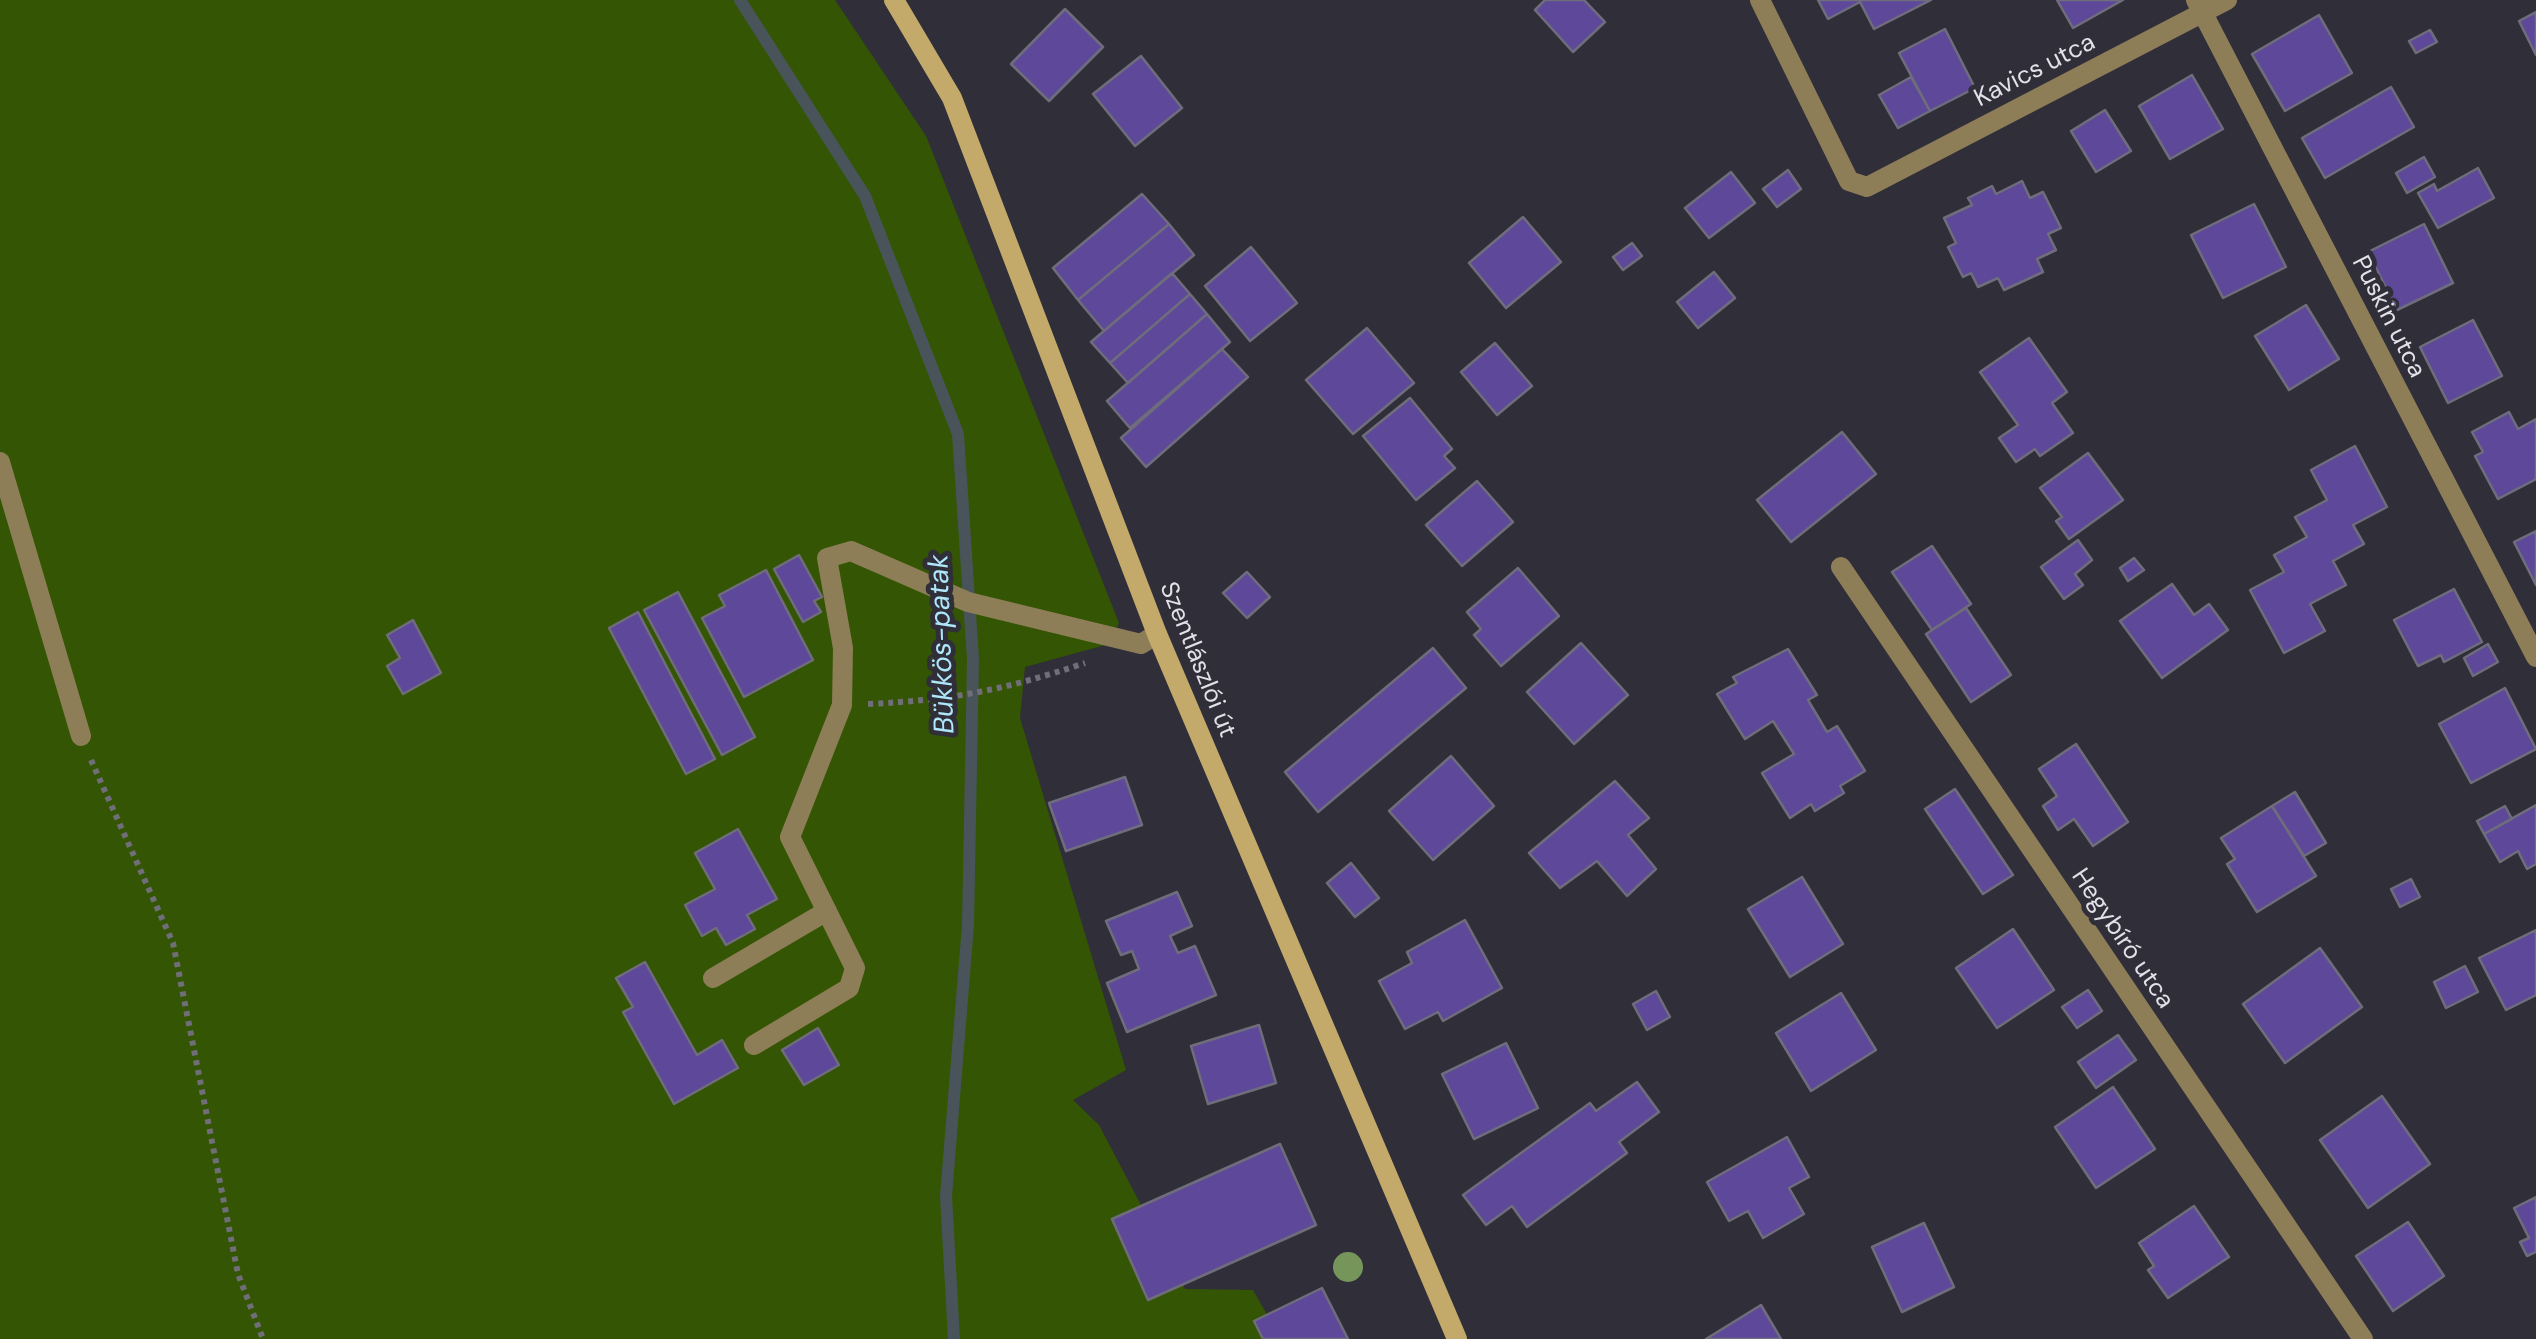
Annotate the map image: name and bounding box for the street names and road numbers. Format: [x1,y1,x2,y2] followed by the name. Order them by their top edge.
[1970,28,2100,114] street label: Kavics utca
[2345,251,2431,383] street label: Puskin utca
[1152,578,1242,742] street label: Szentlászlói út
[2064,863,2180,1015] street label: Hegybíró utca

